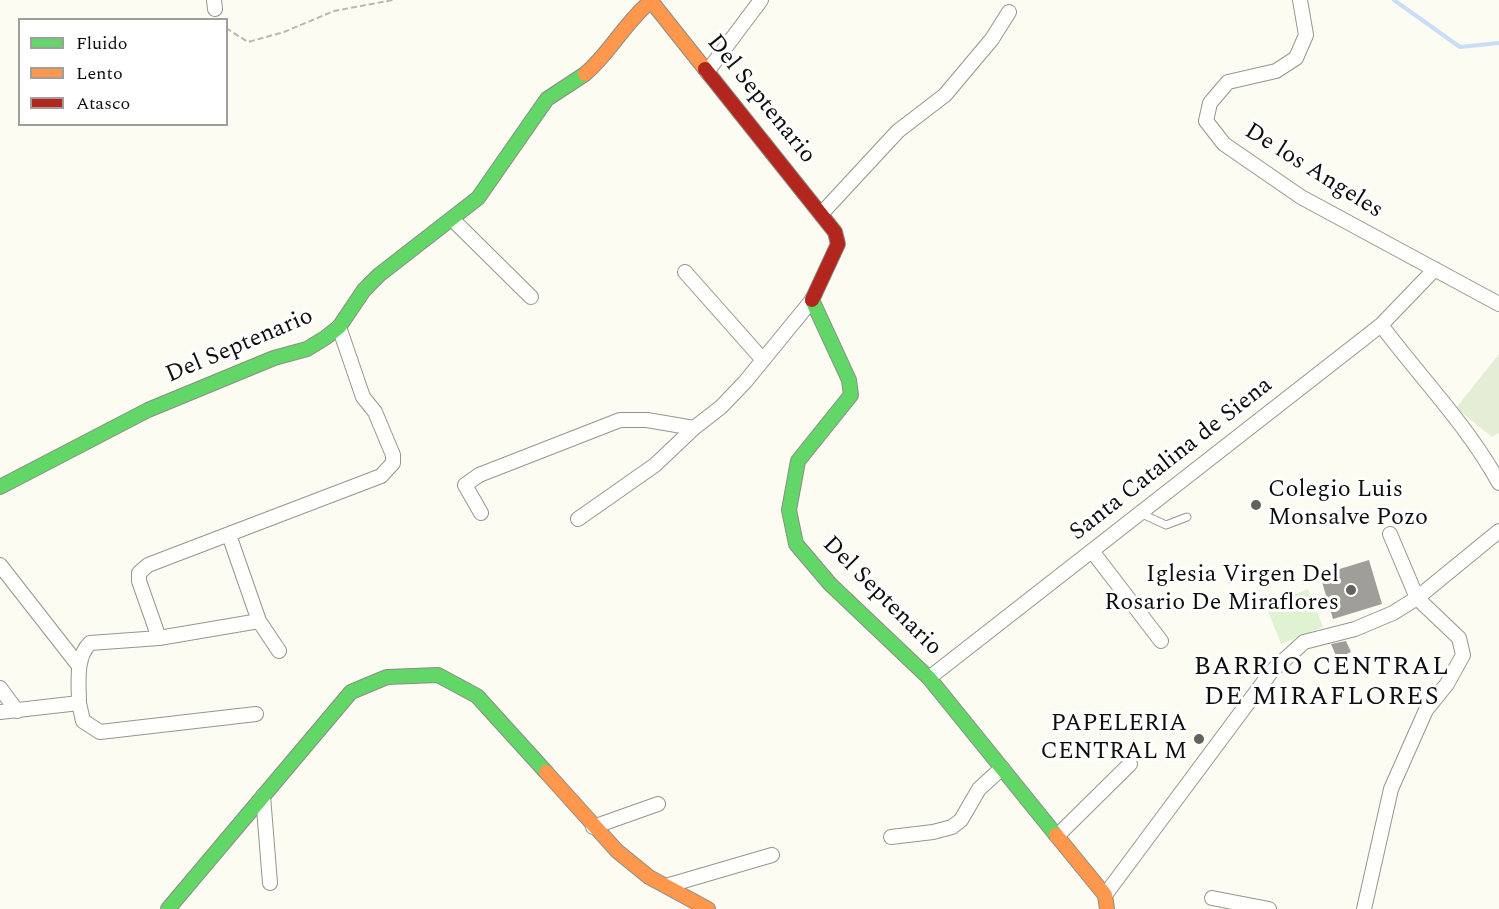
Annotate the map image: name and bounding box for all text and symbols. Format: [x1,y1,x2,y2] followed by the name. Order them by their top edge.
[18,18,228,126] legend
[76,30,128,57] text: Fluido
[699,30,821,170] street label: Del Septenario
[76,60,123,87] text: Lento
[76,90,130,117] text: Atasco
[1238,118,1388,226] street label: De los Angeles
[162,303,318,391] street label: Del Septenario
[1065,372,1279,548] street label: Santa Catalina de Siena
[1268,477,1428,533] place label: Colegio Luis Monsalve Pozo
[1249,498,1263,512] marker: Colegio Luis Monsalve Pozo
[815,531,947,663] street label: Del Septenario
[1104,562,1339,618] place label: Iglesia Virgen Del Rosario De Miraflores
[1344,583,1358,597] marker: Iglesia Virgen Del Rosario De Miraflores
[1194,653,1450,714] district label: BARRIO CENTRAL DE MIRAFLORES
[1041,711,1187,767] place label: PAPELERIA CENTRAL M
[1192,732,1206,746] marker: PAPELERIA CENTRAL M

